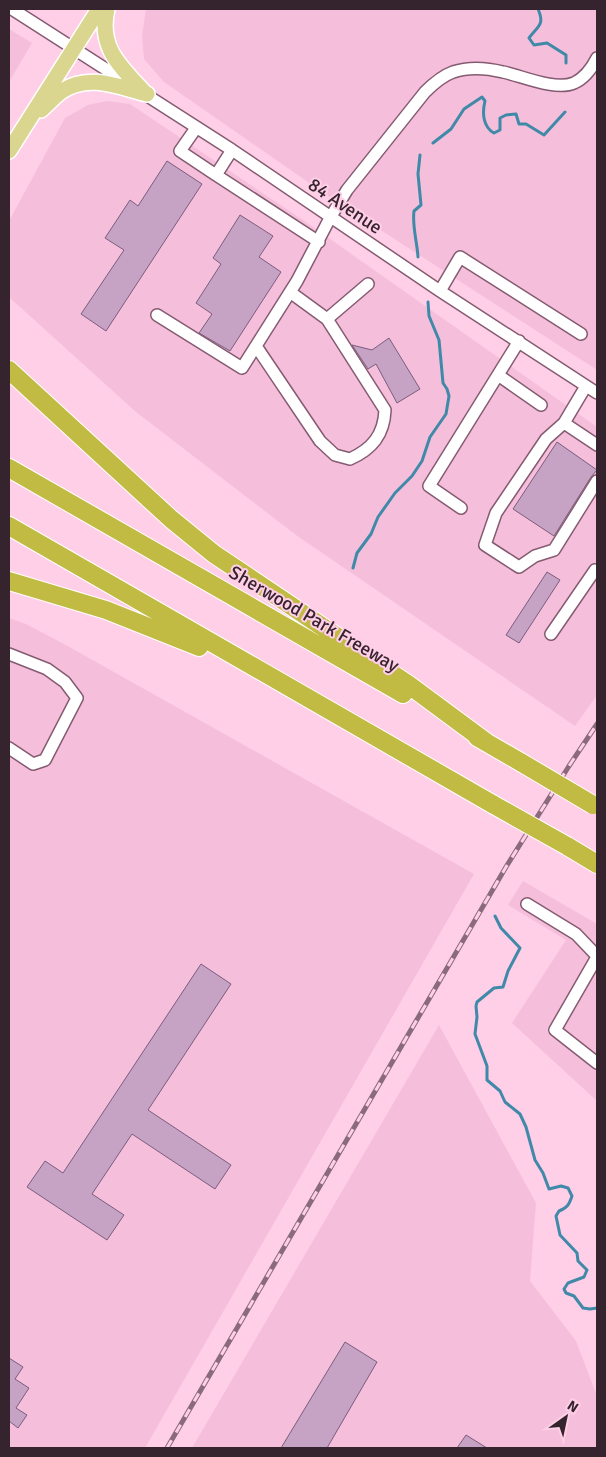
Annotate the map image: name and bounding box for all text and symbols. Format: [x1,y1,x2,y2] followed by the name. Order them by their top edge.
[303,173,387,239] street label: 84 Avenue
[225,560,404,678] street label: Sherwood Park Freeway
[541,1392,591,1442] north arrow
[564,1397,582,1416] text: N

